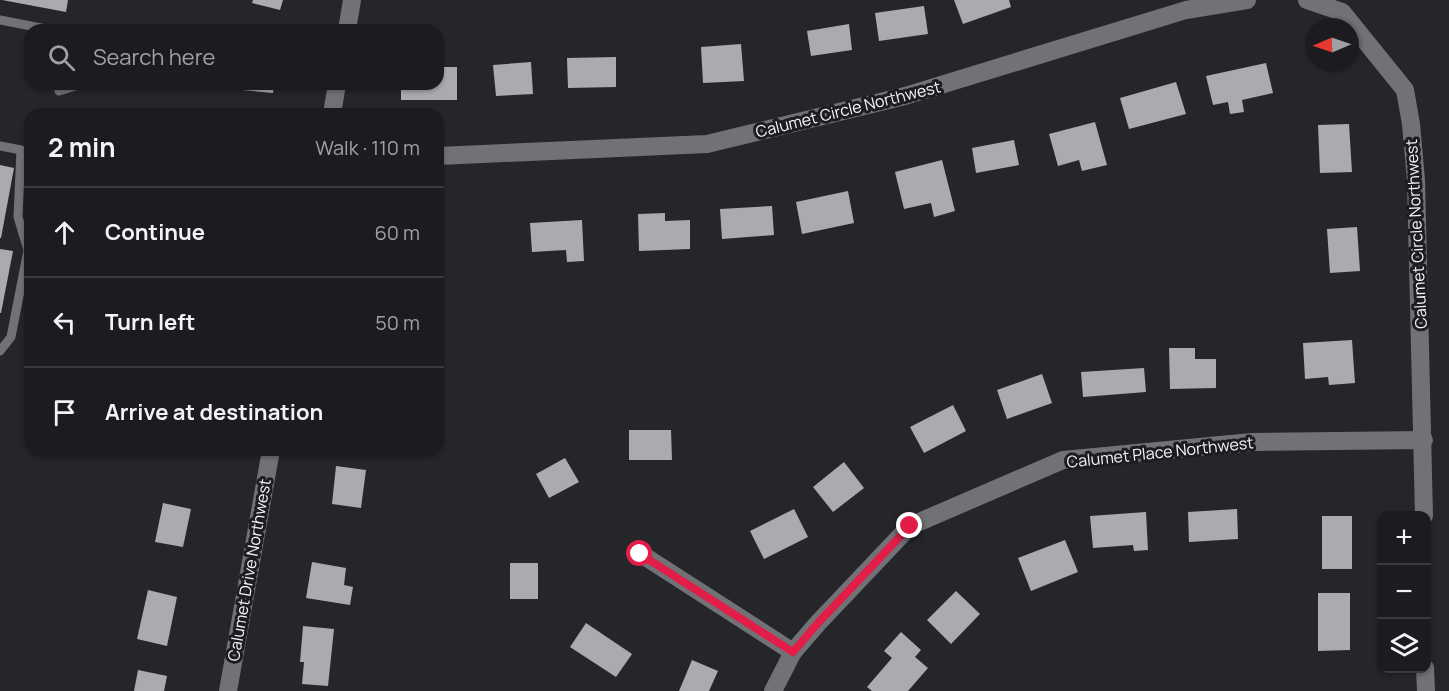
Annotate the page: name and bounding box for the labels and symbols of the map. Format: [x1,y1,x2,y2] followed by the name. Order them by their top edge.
[1305,18,1359,72] north arrow
[753,75,943,143] street label: Calumet Circle Northwest
[1400,139,1432,329] street label: Calumet Circle Northwest
[1065,431,1255,473] street label: Calumet Place Northwest
[222,477,276,663] street label: Calumet Drive Northwest
[896,512,922,538] route end
[626,540,652,566] route start

